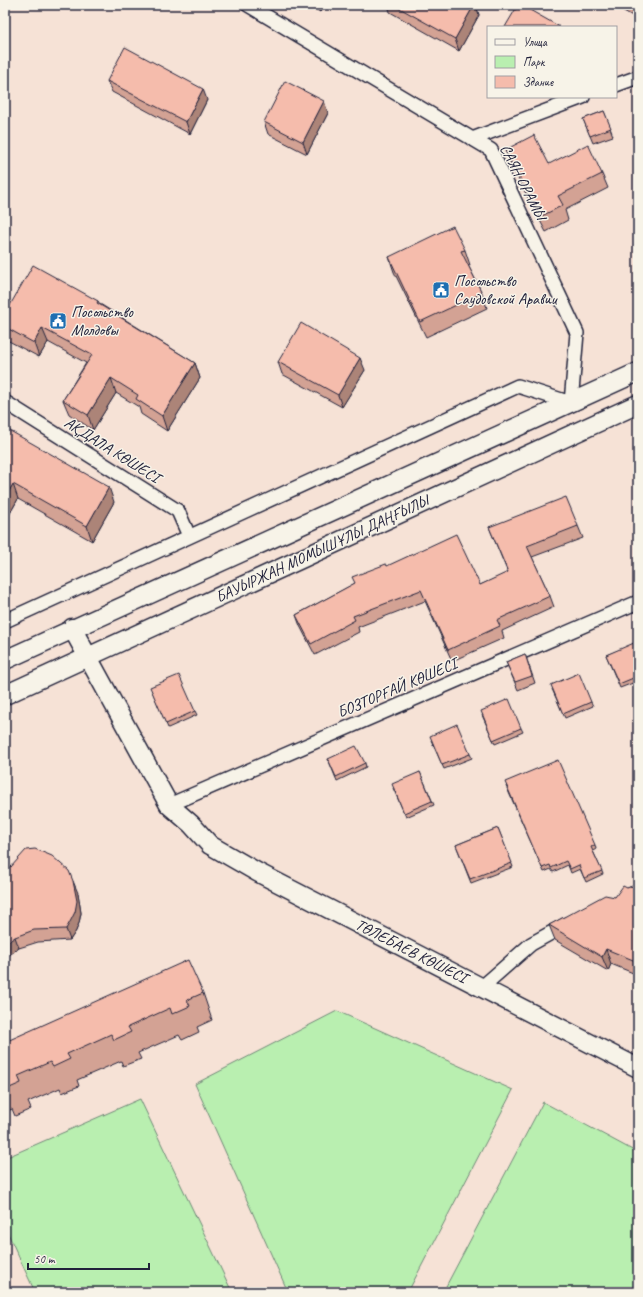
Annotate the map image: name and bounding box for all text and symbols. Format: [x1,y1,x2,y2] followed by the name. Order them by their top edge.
[487,26,617,98] legend
[523,34,548,50] text: Улица
[523,54,546,70] text: Парк
[523,74,554,90] text: Здание
[495,141,552,226] street label: САЯН ОРАМЫ
[454,271,558,309] place label: Посольство Саудовской Аравии
[431,280,451,300] public building icon: Посольство Саудовской Аравии
[71,302,134,340] place label: Посольство Молдовы
[48,311,68,331] public building icon: Посольство Молдовы
[60,413,167,489] street label: АҚДАЛА КӨШЕСІ
[212,489,435,607] street label: БАУЫРЖАН МОМЫШҰЛЫ ДАҢҒЫЛЫ
[334,652,463,722] street label: БОЗТОРҒАЙ КӨШЕСІ
[352,914,473,989] street label: ТӨЛЕБАЕВ КӨШЕСІ
[28,1245,149,1271] scale bar
[34,1251,56,1267] text: 50 m

